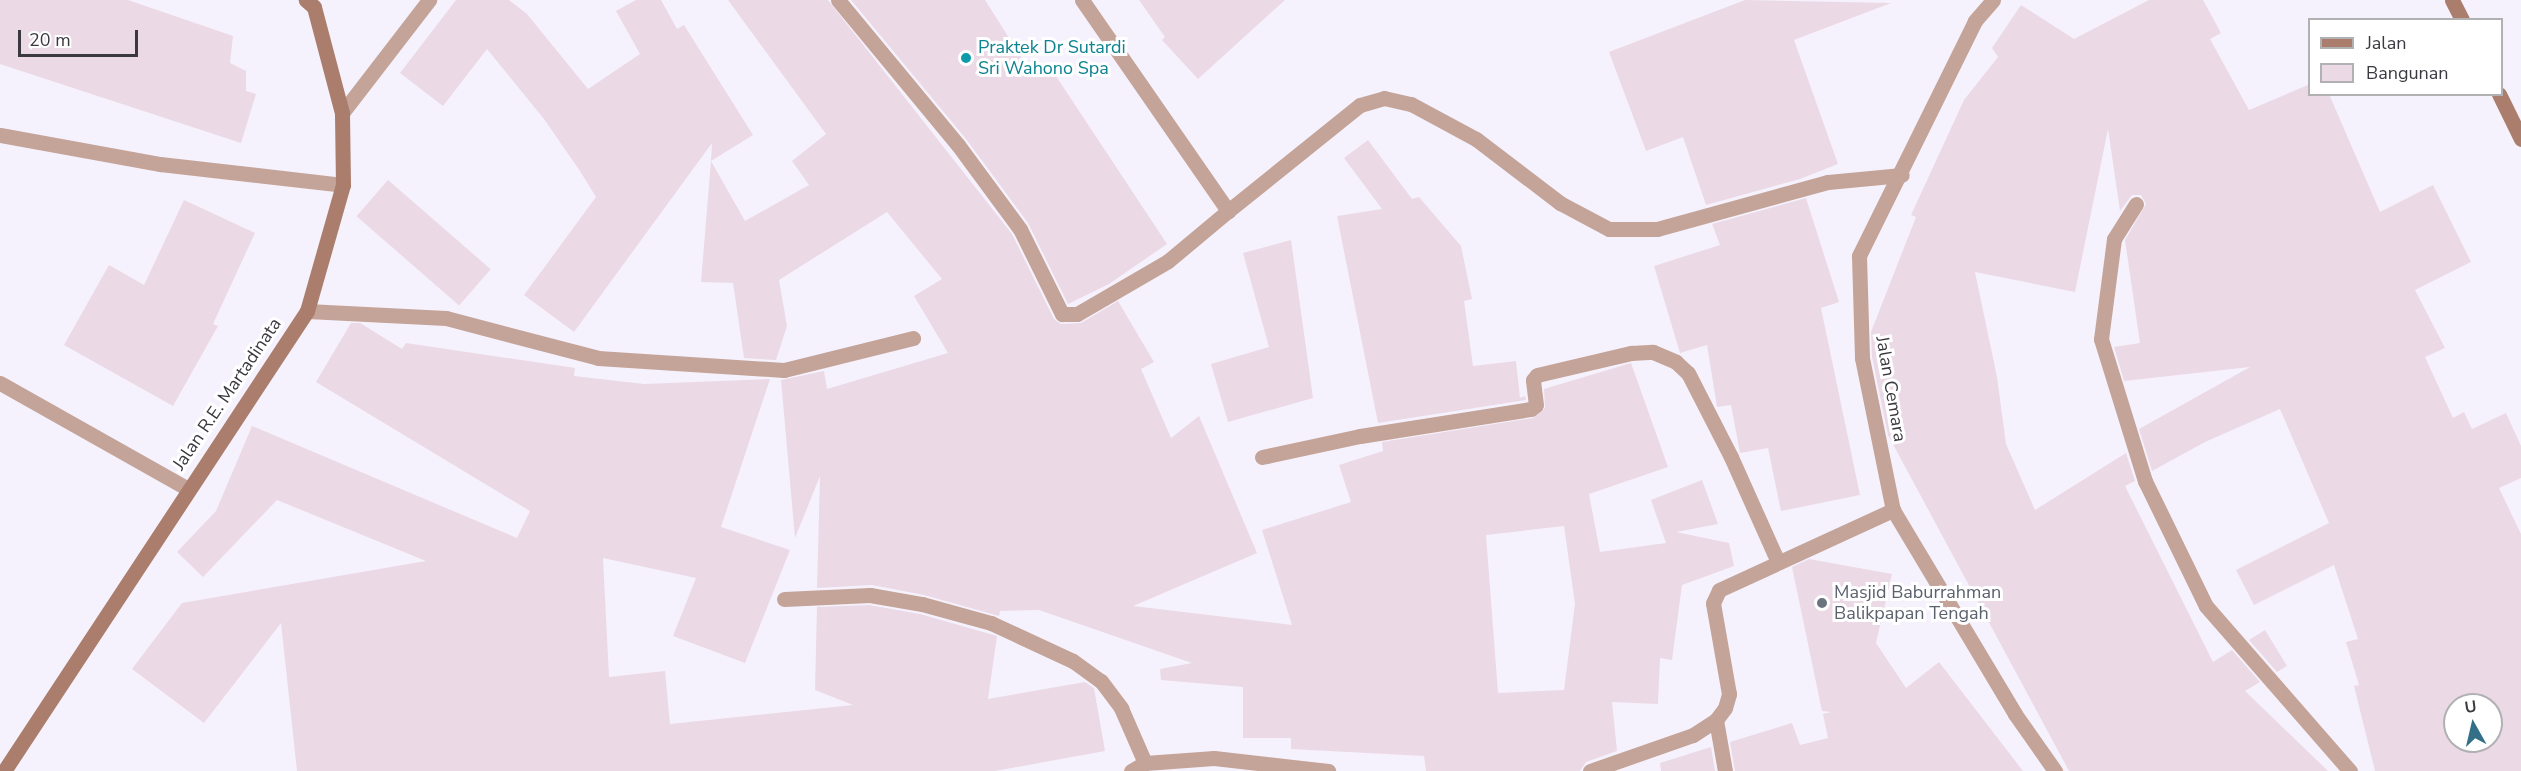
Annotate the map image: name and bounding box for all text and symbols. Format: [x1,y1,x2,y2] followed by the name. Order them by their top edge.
[21,18,141,56] scale bar
[2308,18,2503,96] legend
[29,28,71,52] text: 20 m
[2366,31,2406,55] text: Jalan
[978,37,1126,80] place label: Praktek Dr Sutardi Sri Wahono Spa
[959,51,973,65] marker: Praktek Dr Sutardi Sri Wahono Spa
[2366,61,2449,85] text: Bangunan
[168,314,286,474] street label: Jalan R.E. Martadinata
[1871,334,1911,444] street label: Jalan Cemara
[1834,582,2001,624] place label: Masjid Baburrahman Balikpapan Tengah
[1815,596,1829,610] marker: Masjid Baburrahman Balikpapan Tengah
[2443,693,2503,753] north arrow
[2463,695,2478,719] text: U

